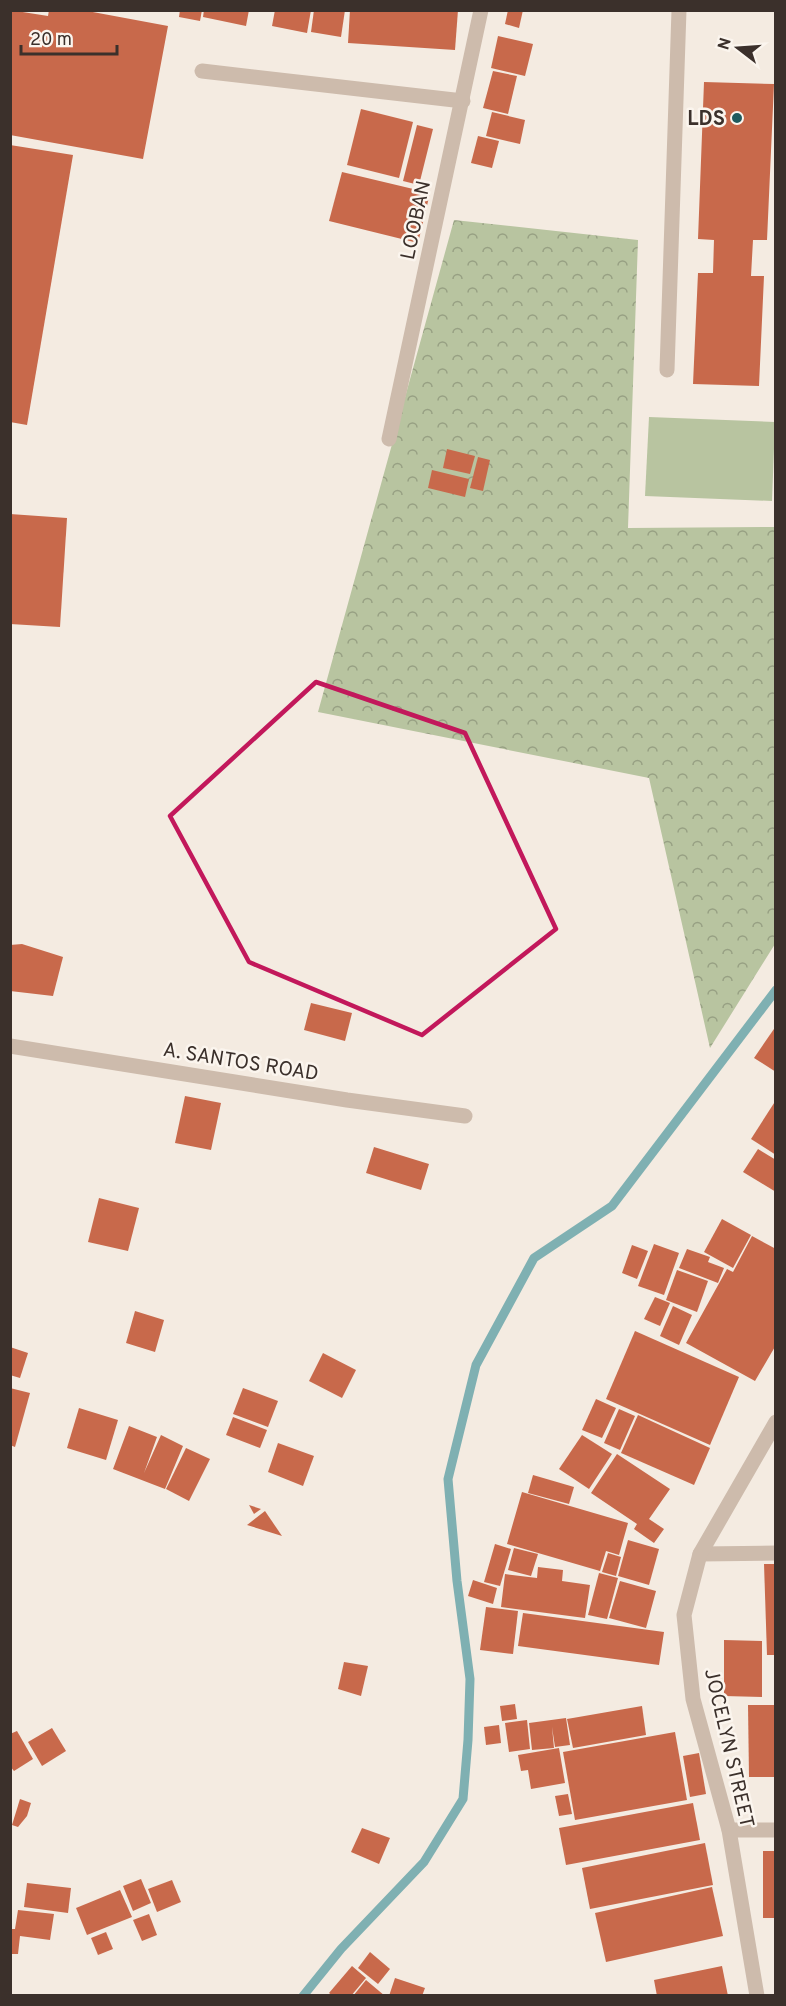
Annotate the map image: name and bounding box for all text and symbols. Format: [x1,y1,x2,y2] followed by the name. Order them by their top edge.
[21,18,117,56] scale bar
[708,18,768,78] north arrow
[30,29,72,52] text: 20 m
[714,36,737,53] text: N
[687,107,725,133] place label: LDS
[730,111,744,125] marker: LDS
[396,179,438,262] street label: LOOBAN
[161,1038,320,1088] street label: A. SANTOS ROAD
[697,1666,759,1831] street label: JOCELYN STREET

